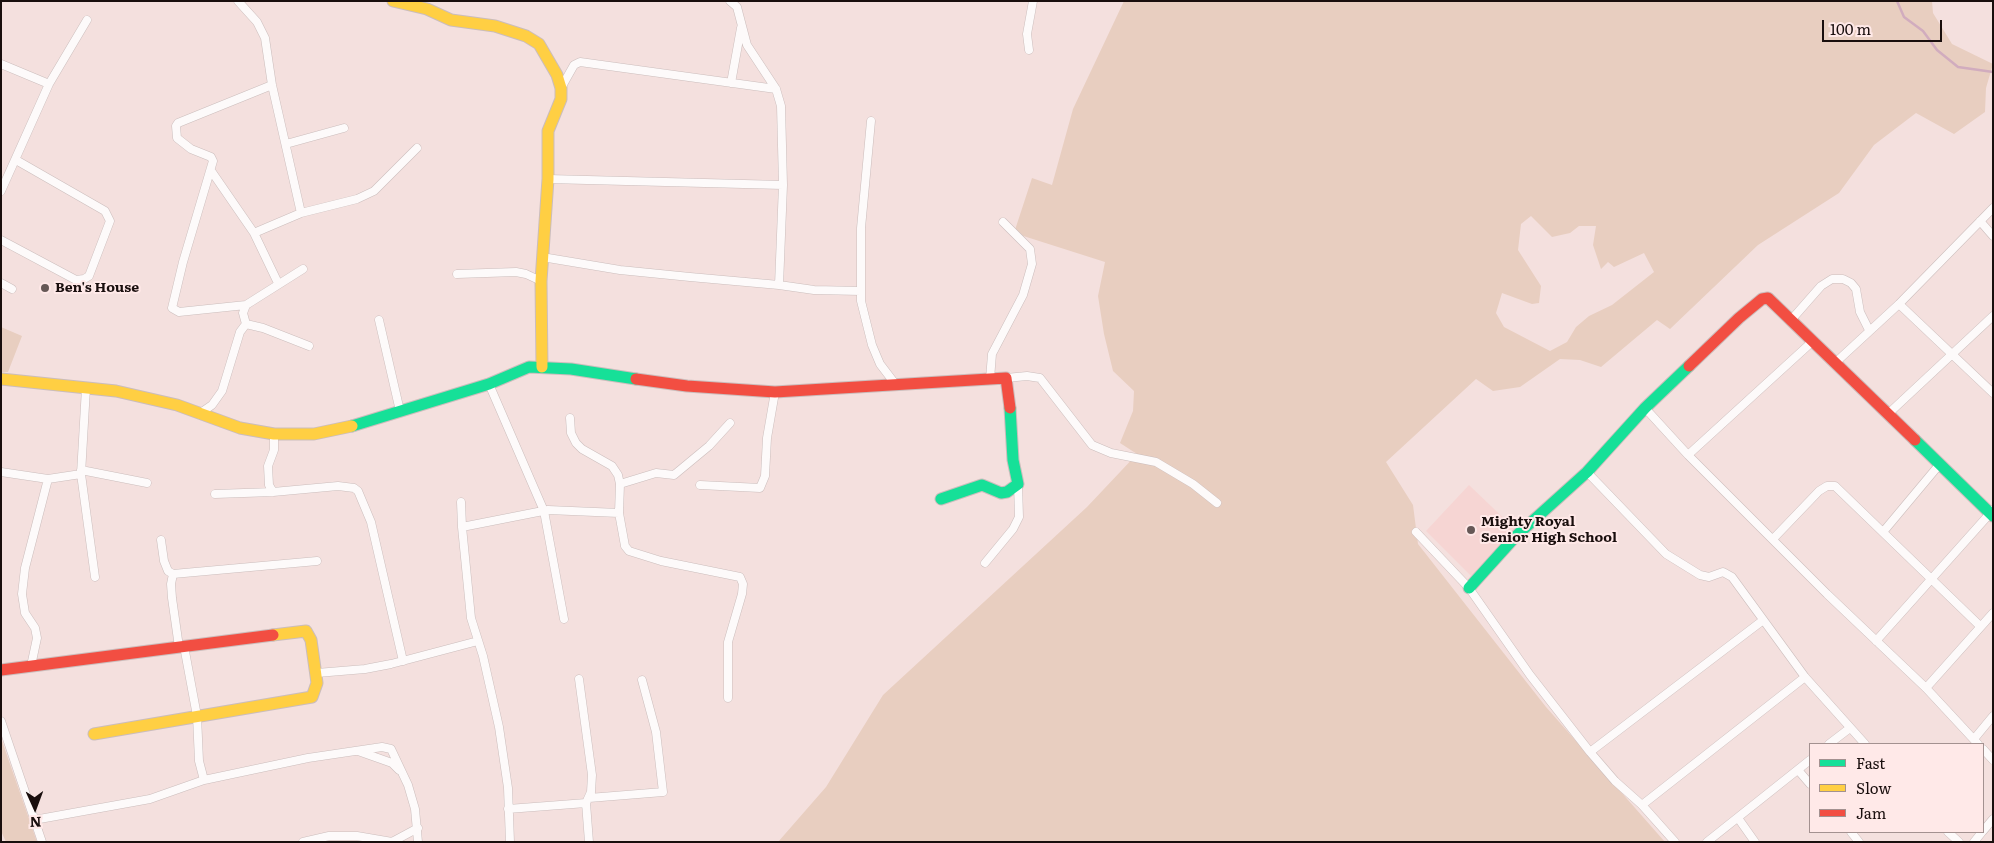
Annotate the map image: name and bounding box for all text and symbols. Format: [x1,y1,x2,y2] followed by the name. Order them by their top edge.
[1824,10,1944,42] scale bar
[1830,17,1871,40] text: 100 m
[55,280,139,296] place label: Ben's House
[39,282,51,294] marker: Ben's House
[1481,514,1617,546] place label: Mighty Royal Senior High School
[1465,524,1477,536] marker: Mighty Royal Senior High School
[1809,743,1984,833] legend
[1856,751,1885,774] text: Fast
[1856,776,1891,799] text: Slow
[10,783,60,833] north arrow
[1856,801,1886,824] text: Jam
[29,813,42,833] text: N

